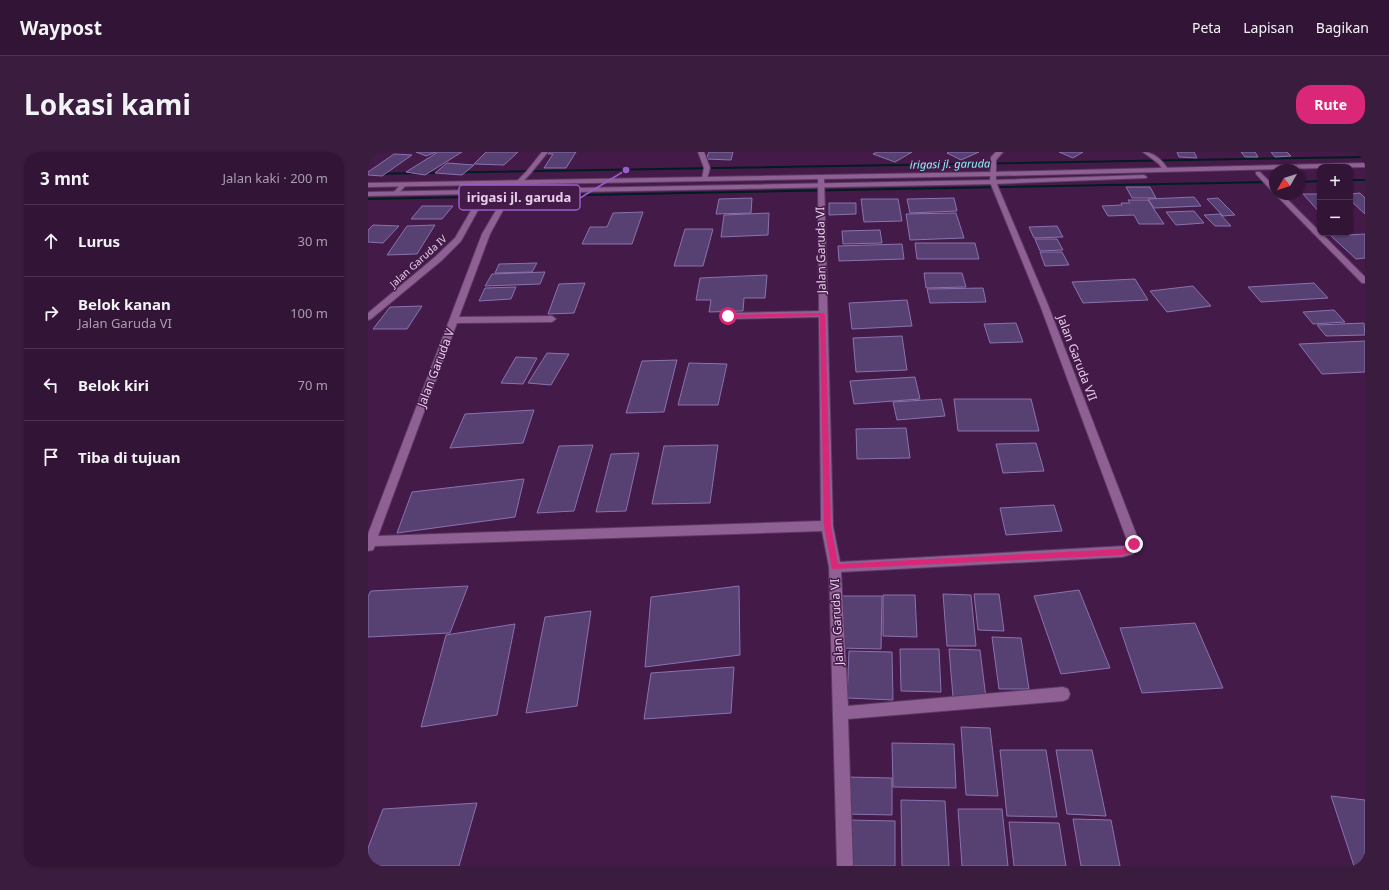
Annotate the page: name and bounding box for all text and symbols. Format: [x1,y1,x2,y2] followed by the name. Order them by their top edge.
[20,15,102,41] text: Waypost
[1192,18,1221,37] text: Peta
[1243,18,1294,37] text: Lapisan
[1316,18,1369,37] text: Bagikan
[24,85,191,123] text: Lokasi kami
[1296,85,1365,124] button: Rute
[910,155,991,172] water label: irigasi jl. garuda
[1269,164,1305,200] north arrow
[1317,164,1353,236] map controls
[1317,164,1353,200] button: +
[40,167,89,190] text: 3 mnt
[222,169,328,187] text: Jalan kaki · 200 m
[459,185,580,210] callout: irigasi jl. garuda
[467,188,571,206] text: irigasi jl. garuda
[1317,200,1353,236] button: −
[811,207,830,295] street label: Jalan Garuda VI
[40,230,62,252] icon: ahead
[78,231,120,251] text: Lurus
[298,232,328,250] text: 30 m
[386,232,450,291] street label: Jalan Garuda IV
[78,294,171,314] text: Belok kanan
[40,302,62,324] icon: right
[290,304,328,322] text: 100 m
[719,307,737,325] route start
[1053,311,1102,403] street label: Jalan Garuda VII
[78,314,172,332] text: Jalan Garuda VI
[412,325,459,410] street label: Jalan Garuda V
[40,374,62,396] icon: left
[78,375,149,395] text: Belok kiri
[298,376,328,394] text: 70 m
[40,446,62,468] icon: arrive
[78,447,181,467] text: Tiba di tujuan
[1125,535,1143,553] route end
[826,578,847,667] street label: Jalan Garuda VI

